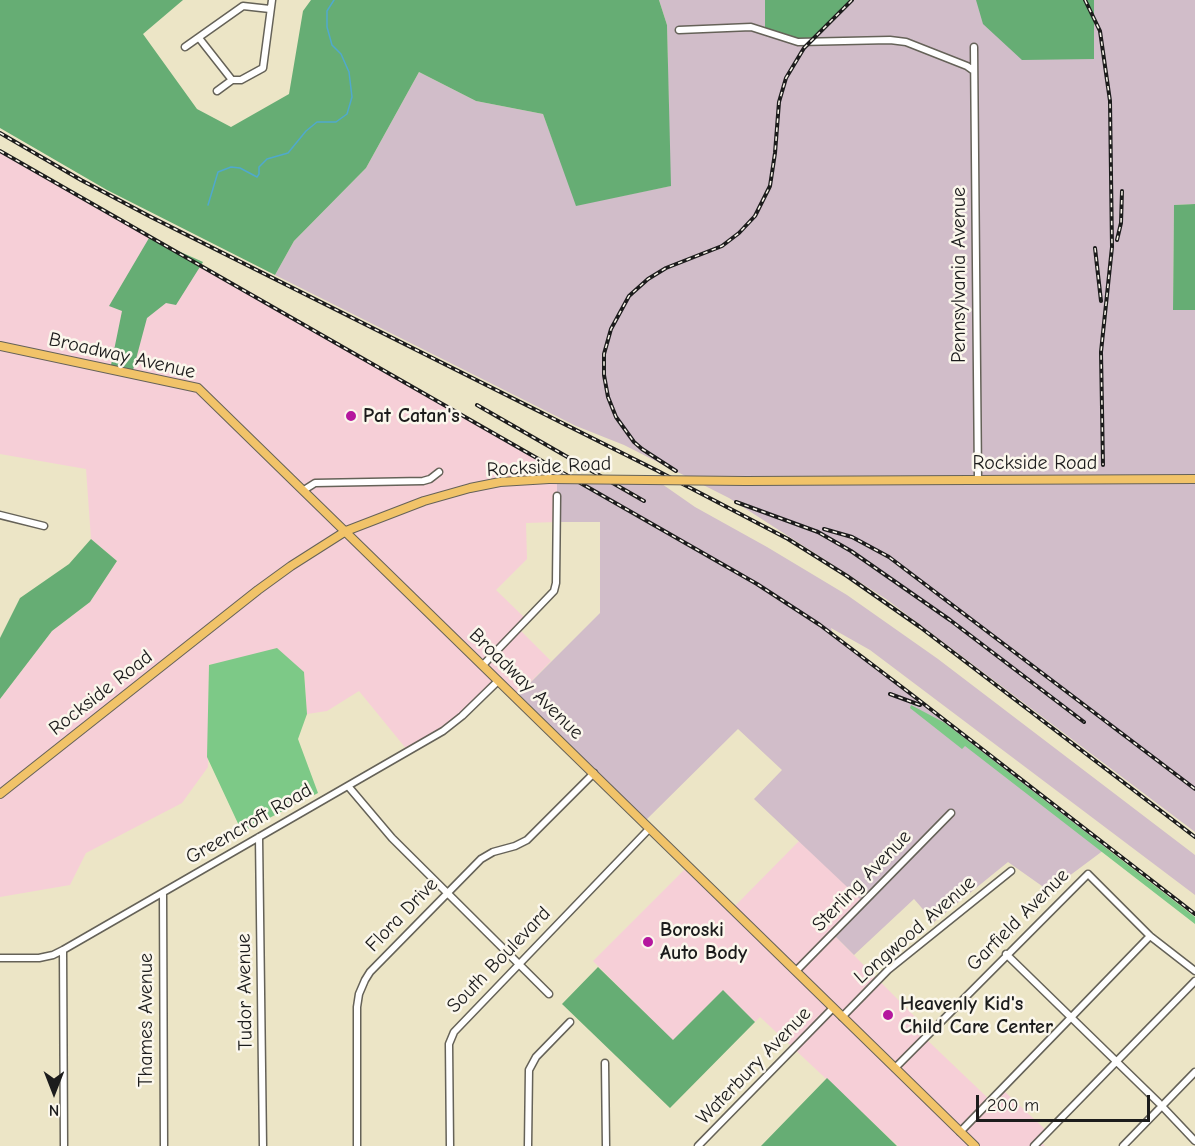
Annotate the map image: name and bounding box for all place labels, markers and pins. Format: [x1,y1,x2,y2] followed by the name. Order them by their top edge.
[363,404,460,428] place label: Pat Catan's
[344,409,358,423] marker: Pat Catan's
[660,918,747,965] place label: Boroski Auto Body
[641,935,655,949] marker: Boroski Auto Body
[900,992,1053,1039] place label: Heavenly Kid's Child Care Center
[881,1008,895,1022] marker: Heavenly Kid's Child Care Center

